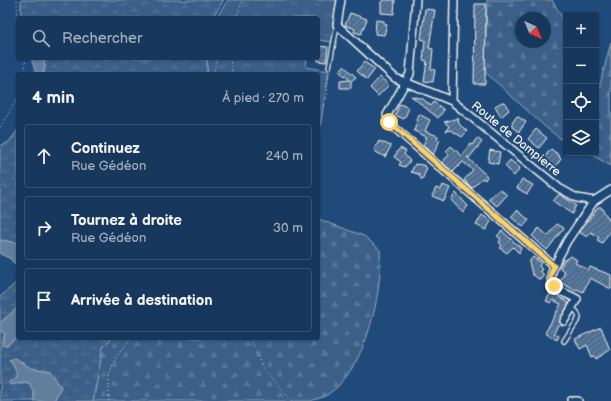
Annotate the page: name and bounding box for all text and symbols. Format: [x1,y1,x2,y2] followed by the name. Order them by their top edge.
[515,12,551,48] north arrow
[563,12,599,156] map controls
[563,12,599,48] button: +
[16,16,320,60] search box
[30,27,52,49] icon: search
[62,29,142,48] text: Rechercher
[563,48,599,84] button: −
[563,84,599,120] button: locate
[32,88,75,108] text: 4 min
[222,90,304,106] text: À pied · 270 m
[468,98,564,180] street label: Route de Dampierre
[380,113,398,131] route start
[563,120,599,156] button: layers
[71,139,140,158] text: Continuez
[33,145,55,167] icon: ahead
[266,148,303,164] text: 240 m
[71,158,146,174] text: Rue Gédéon
[71,211,182,230] text: Tournez à droite
[33,217,55,239] icon: right
[273,220,303,236] text: 30 m
[71,230,146,246] text: Rue Gédéon
[545,277,563,295] route end
[33,289,55,311] icon: arrive
[71,291,213,310] text: Arrivée à destination

